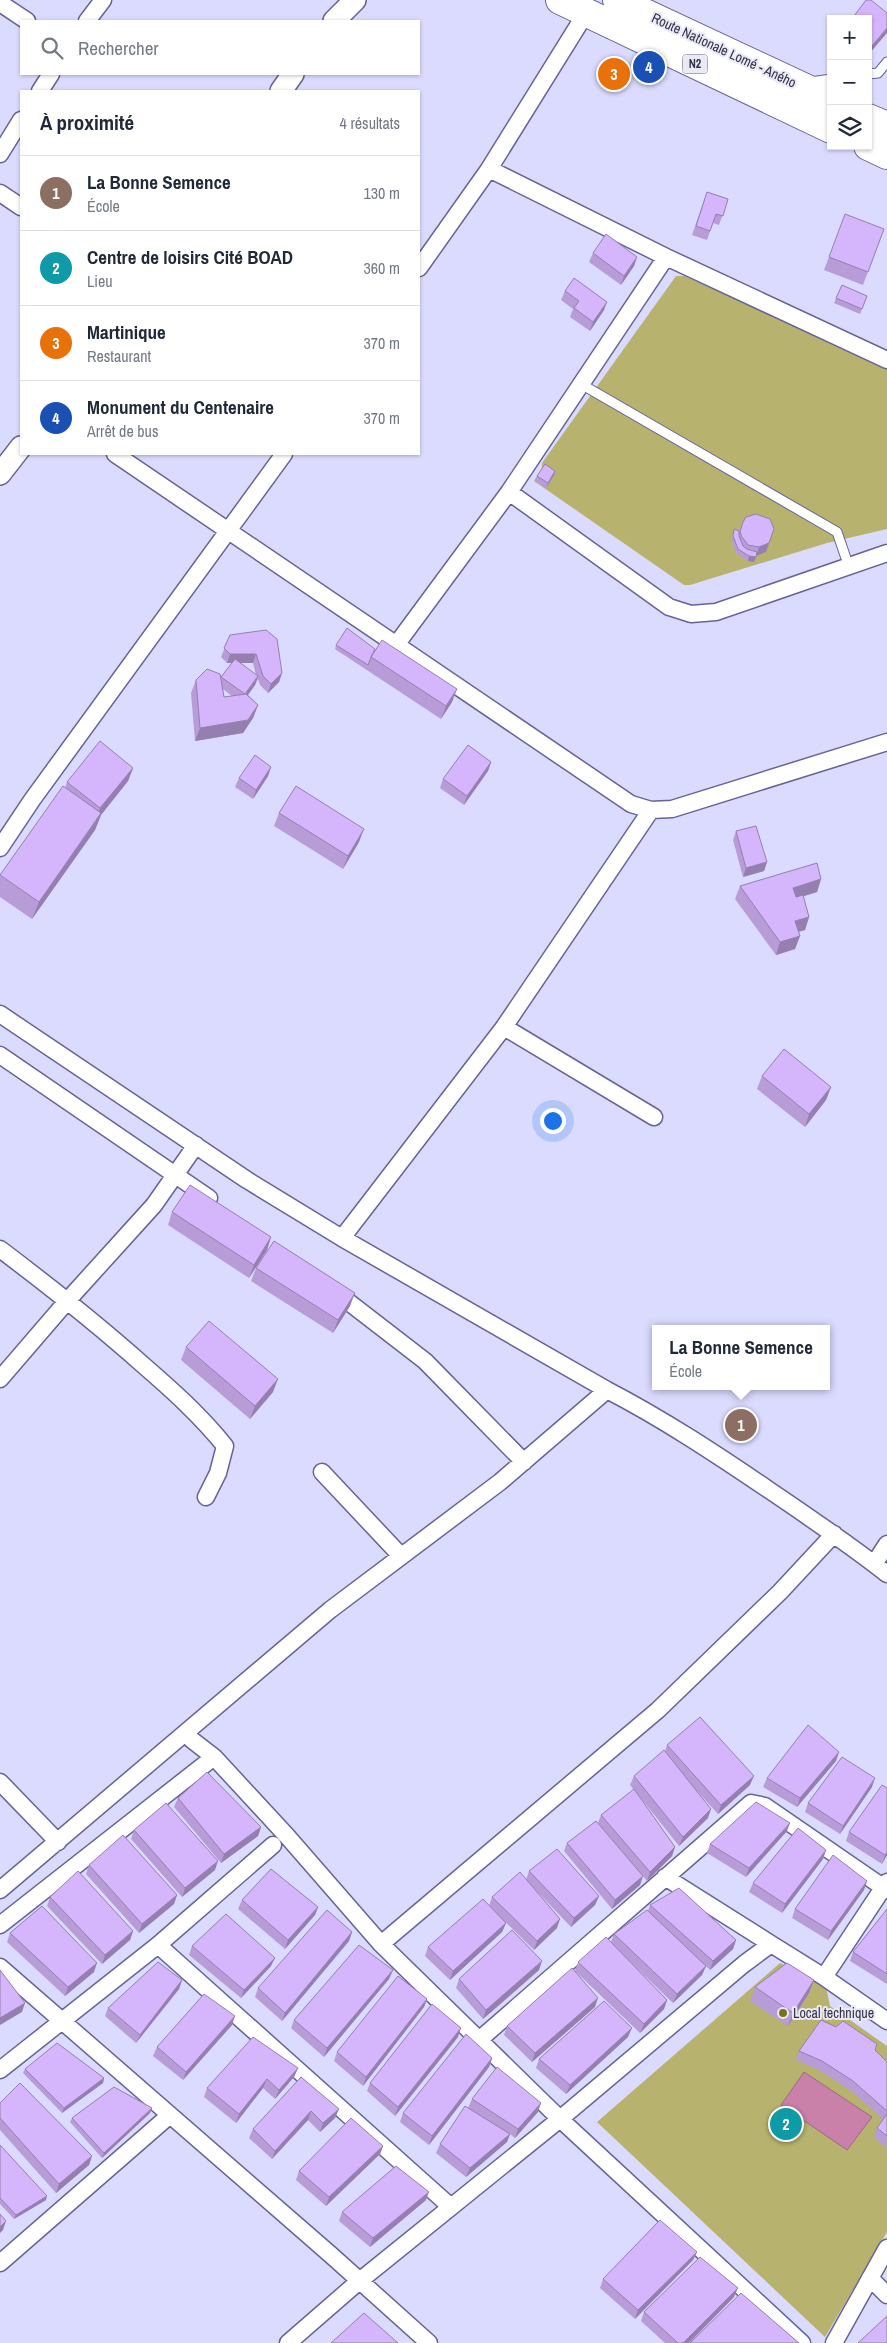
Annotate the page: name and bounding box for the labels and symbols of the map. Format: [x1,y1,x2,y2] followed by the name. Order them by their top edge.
[649,9,799,91] street label: Route Nationale Lomé - Aného
[633,48,665,86] pin: 4
[682,54,708,74] road number: N2
[598,55,630,93] pin: 3
[540,1108,566,1134] your location
[725,1406,757,1444] pin: 1
[793,2004,874,2022] place label: Local technique
[777,2007,789,2019] marker: Local technique
[770,2105,802,2143] pin: 2

